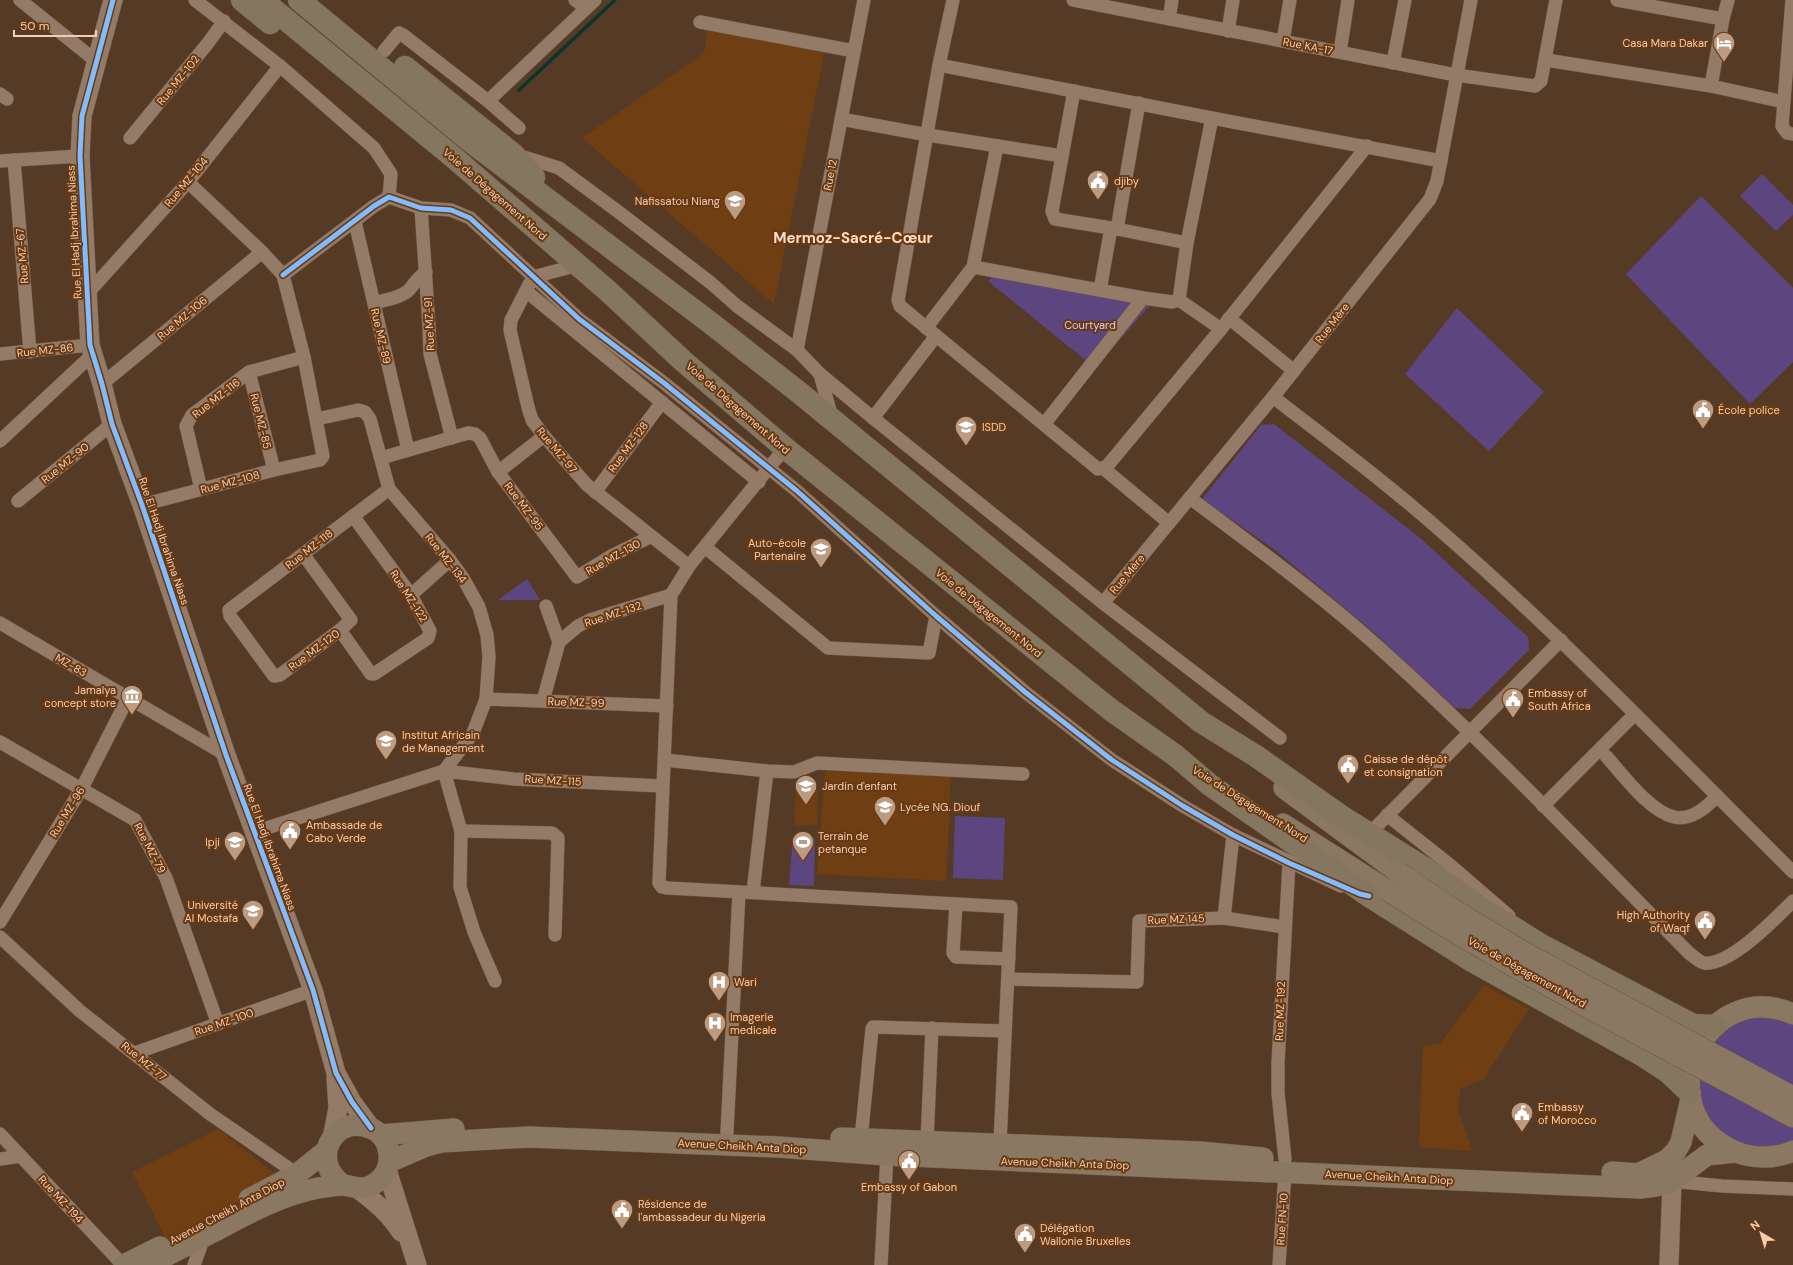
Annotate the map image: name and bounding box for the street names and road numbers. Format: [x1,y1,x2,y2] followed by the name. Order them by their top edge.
[1282,34,1334,58] street label: Rue KA-17
[154,52,202,108] street label: Rue MZ-102
[440,145,550,243] street label: Voie de Dégagement Nord
[161,154,211,210] street label: Rue MZ-104
[820,158,840,192] street label: Rue 12
[64,165,84,299] street label: Rue El Hadj Ibrahima Niass
[13,228,31,284] street label: Rue MZ-67
[154,293,210,343] street label: Rue MZ-106
[421,297,437,351] street label: Rue MZ-91
[1312,300,1352,346] street label: Rue Mère
[368,307,394,365] street label: Rue MZ-89
[16,340,74,360] street label: Rue MZ-86
[683,359,793,457] street label: Voie de Dégagement Nord
[189,375,243,421] street label: Rue MZ-116
[247,392,275,450] street label: Rue MZ-85
[605,419,651,475] street label: Rue MZ-128
[534,424,580,476] street label: Rue MZ-97
[38,439,92,487] street label: Rue MZ-90
[199,467,261,497] street label: Rue MZ-108
[136,475,192,607] street label: Rue El Hadj Ibrahima Niass
[501,479,547,533] street label: Rue MZ-95
[282,526,336,572] street label: Rue MZ-118
[422,530,470,586] street label: Rue MZ-134
[583,536,643,578] street label: Rue MZ-130
[1106,551,1148,597] street label: Rue Mère
[933,566,1045,661] street label: Voie de Dégagement Nord
[387,567,431,625] street label: Rue MZ-122
[583,598,643,630] street label: Rue MZ-132
[286,626,342,674] street label: Rue MZ-120
[53,650,89,680] street label: MZ-83
[547,694,605,710] street label: Rue MZ-99
[1190,763,1310,845] street label: Voie de Dégagement Nord
[524,772,582,788] street label: Rue MZ-115
[240,782,300,912] street label: Rue El Hadj Ibrahima Niass
[46,784,88,840] street label: Rue MZ-96
[131,820,169,876] street label: Rue MZ-79
[1147,911,1205,927] street label: Rue MZ 145
[1465,933,1589,1011] street label: Voie de Dégagement Nord
[1272,981,1288,1041] street label: Rue MZ-192
[193,1005,255,1039] street label: Rue MZ-100
[119,1038,170,1084] street label: Rue MZ-77
[677,1136,807,1156] street label: Avenue Cheikh Anta Diop
[1000,1154,1130,1172] street label: Avenue Cheikh Anta Diop
[1324,1167,1454,1187] street label: Avenue Cheikh Anta Diop
[35,1172,87,1226] street label: Rue MZ-194
[167,1175,287,1247] street label: Avenue Cheikh Anta Diop
[1273,1192,1291,1246] street label: Rue FN-10

